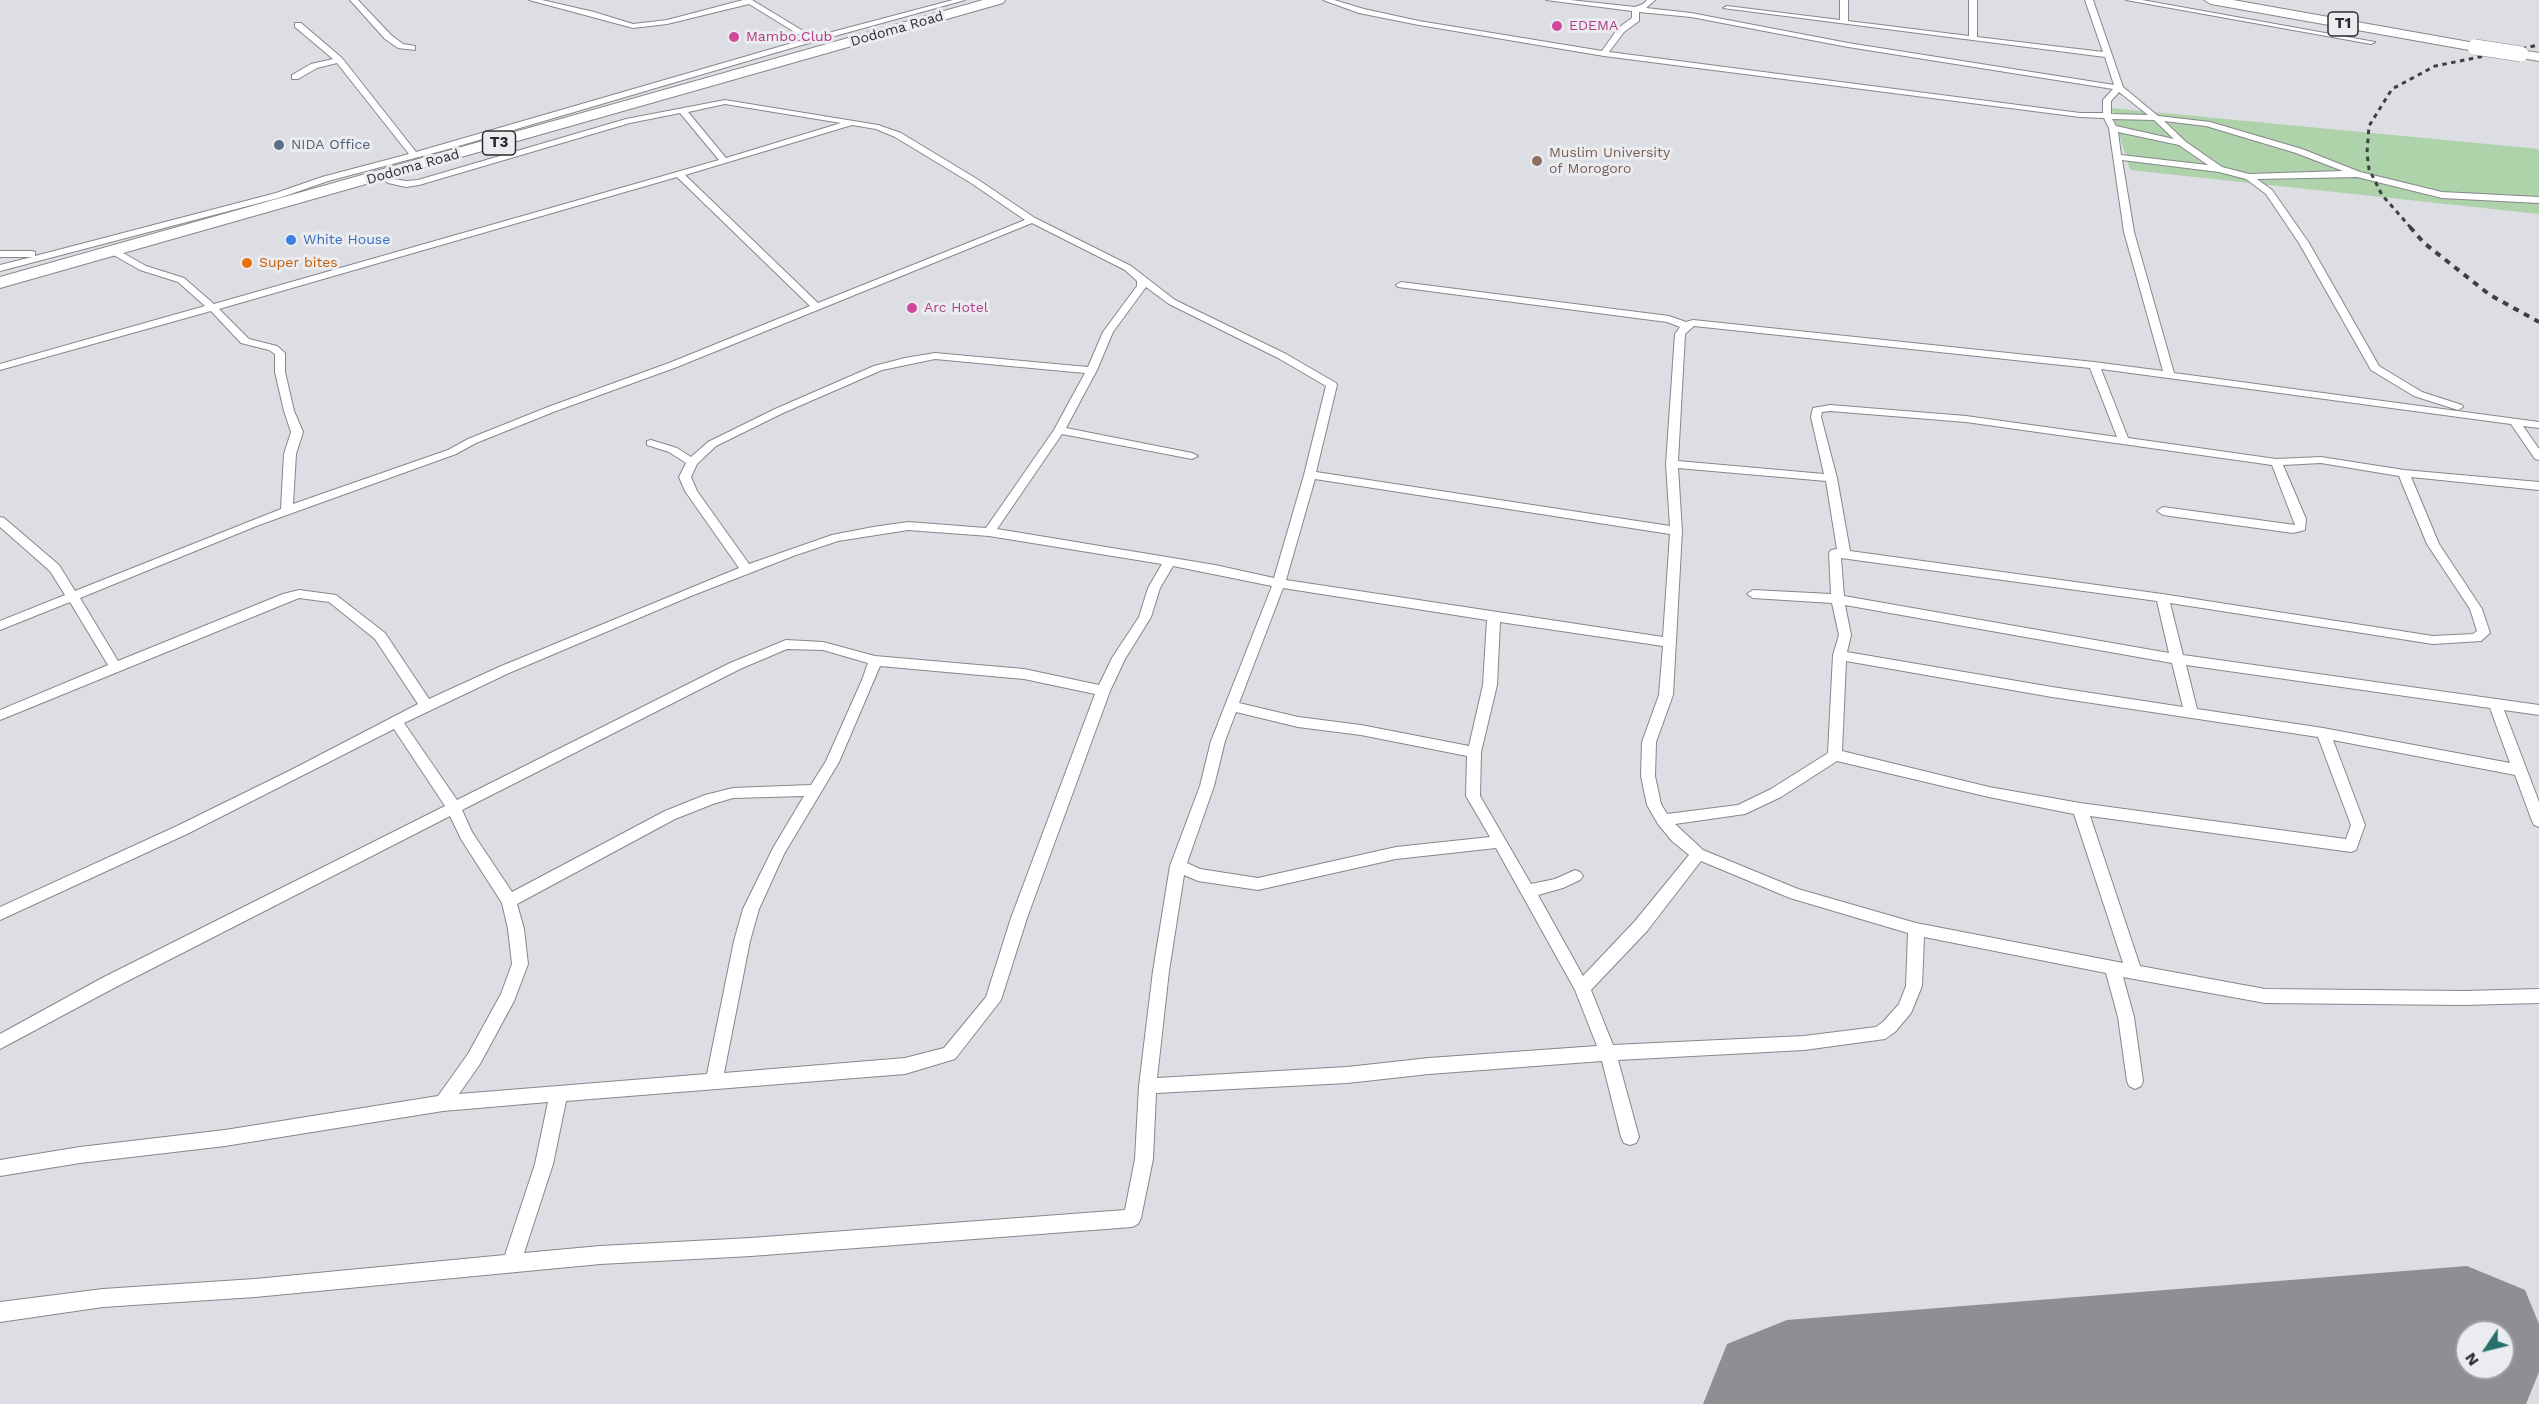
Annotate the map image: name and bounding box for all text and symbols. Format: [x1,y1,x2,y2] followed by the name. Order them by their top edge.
[849,8,945,50] street label: Dodoma Road
[2328,12,2358,36] road number: T1
[1569,18,1618,34] place label: EDEMA
[1550,19,1564,33] marker: EDEMA
[746,29,832,45] place label: Mambo Club
[727,30,741,44] marker: Mambo Club
[482,131,516,155] road number: T3
[291,137,370,153] place label: NIDA Office
[272,138,286,152] marker: NIDA Office
[1549,145,1670,178] place label: Muslim University of Morogoro
[365,146,461,188] street label: Dodoma Road
[1530,154,1544,168] marker: Muslim University of Morogoro
[303,232,390,248] place label: White House
[284,233,298,247] marker: White House
[259,255,338,271] place label: Super bites
[240,256,254,270] marker: Super bites
[924,300,988,316] place label: Arc Hotel
[905,301,919,315] marker: Arc Hotel
[2455,1320,2515,1380] north arrow
[2460,1349,2483,1370] text: N

